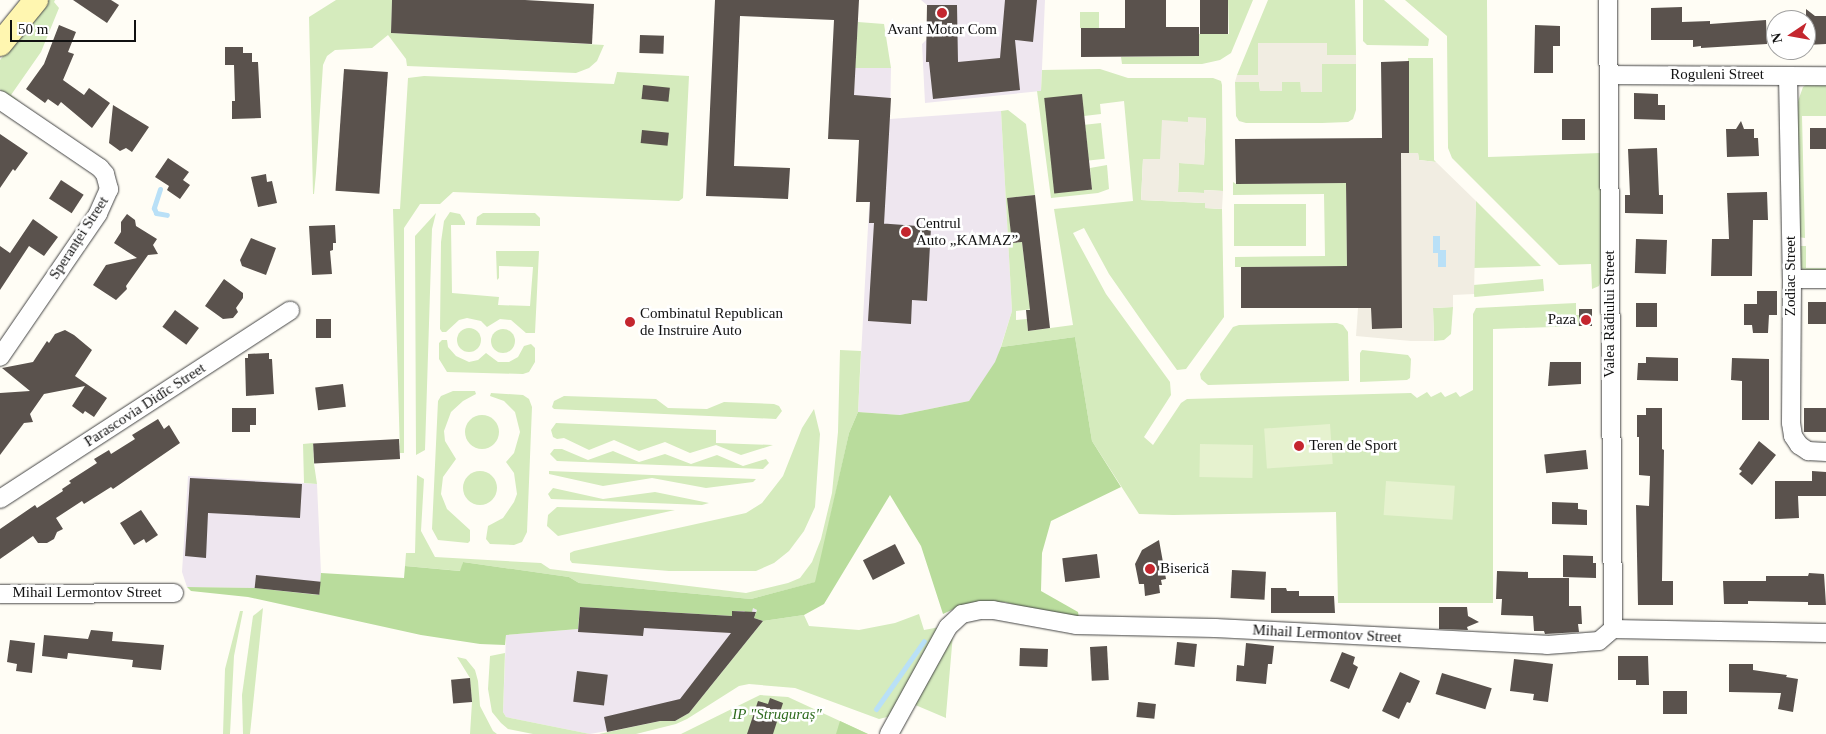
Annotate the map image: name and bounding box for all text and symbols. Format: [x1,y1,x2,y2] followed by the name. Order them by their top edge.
[936,7,948,19] marker: Avant Motor Com
[12,10,139,42] scale bar
[1766,10,1816,60] north arrow
[18,21,48,37] text: 50 m
[887,21,997,39] place label: Avant Motor Com
[1768,32,1785,45] text: N
[1670,66,1764,84] street label: Roguleni Street
[45,193,113,283] street label: Speranței Street
[916,214,1018,249] place label: Centrul Auto „KAMAZ”
[900,226,912,238] marker: Centrul Auto „KAMAZ”
[1782,236,1800,316] street label: Zodiac Street
[1601,250,1619,378] street label: Valea Rădiului Street
[640,304,783,339] place label: Combinatul Republican de Instruire Auto
[1548,311,1576,329] place label: Paza
[1580,314,1592,326] marker: Paza
[624,316,636,328] marker: Combinatul Republican de Instruire Auto
[81,359,209,451] street label: Parascovia Didîc Street
[1309,437,1397,455] place label: Teren de Sport
[1293,440,1305,452] marker: Teren de Sport
[1160,560,1209,578] place label: Biserică
[1144,563,1156,575] marker: Biserică
[12,584,162,602] street label: Mihail Lermontov Street
[1252,621,1402,647] street label: Mihail Lermontov Street
[732,706,822,724] park label: IP "Struguraș"

